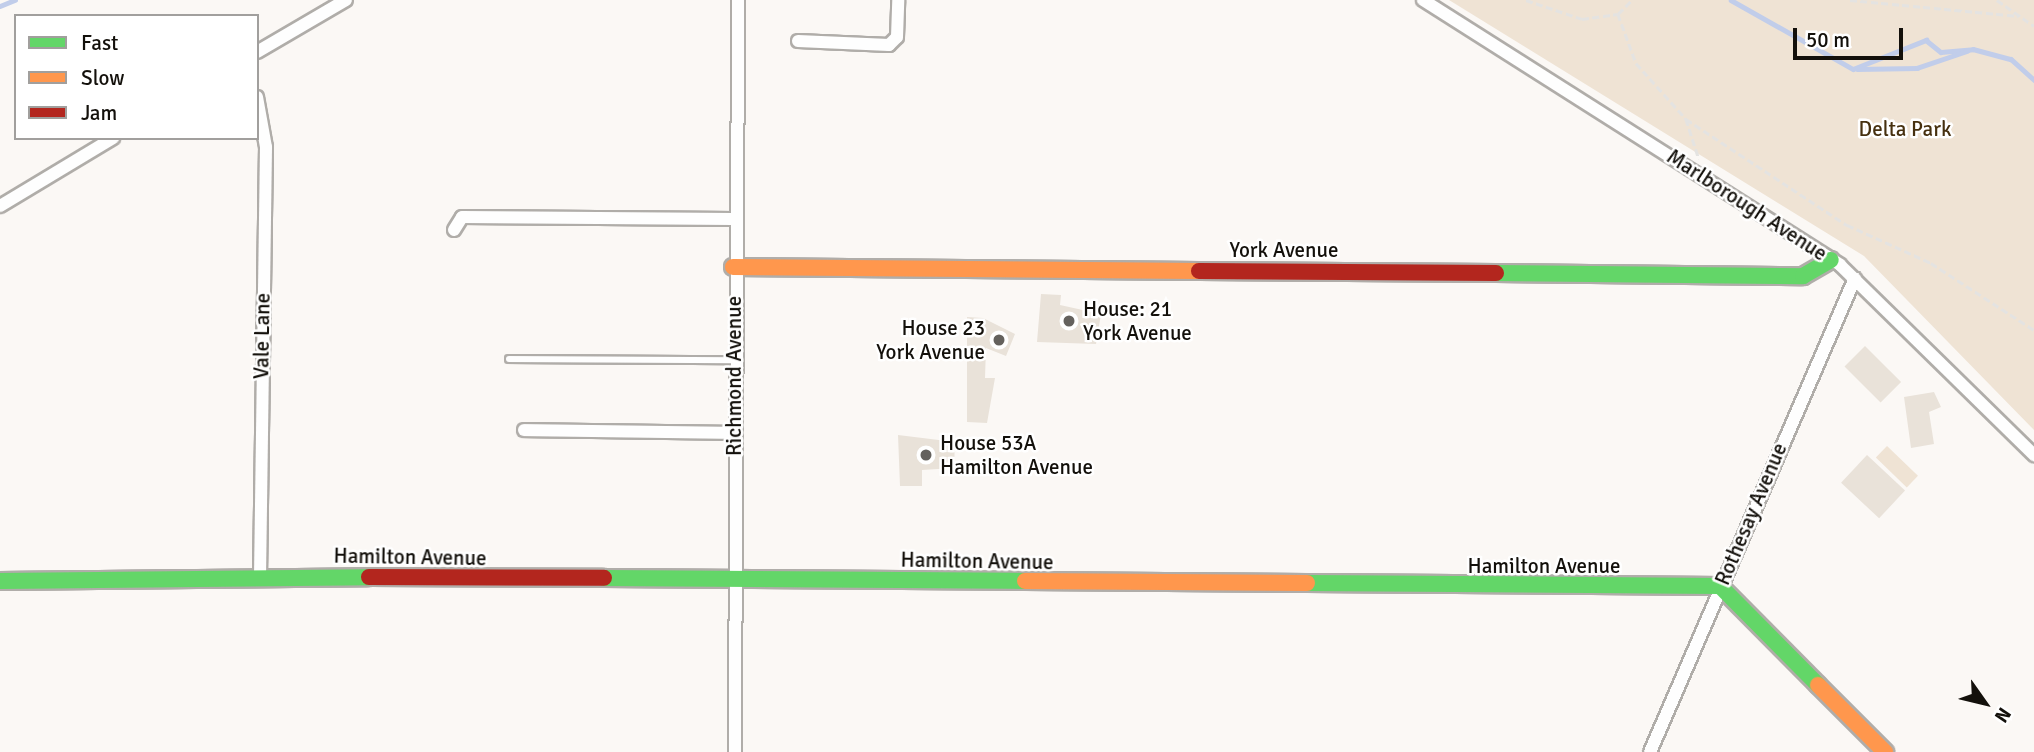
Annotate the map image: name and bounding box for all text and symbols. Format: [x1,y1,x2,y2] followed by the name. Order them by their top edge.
[14,14,259,140] legend
[1796,14,1906,58] scale bar
[1806,27,1850,53] text: 50 m
[81,30,118,56] text: Fast
[81,65,125,91] text: Slow
[81,100,117,126] text: Jam
[1859,116,1951,142] park label: Delta Park
[1662,144,1832,266] street label: Marlborough Avenue
[1230,237,1338,263] street label: York Avenue
[249,293,275,379] street label: Vale Lane
[721,296,747,456] street label: Richmond Avenue
[1083,296,1192,346] place label: House: 21 York Avenue
[1061,313,1077,329] marker: House: 21 York Avenue
[876,315,985,365] place label: House 23 York Avenue
[991,332,1007,348] marker: House 23 York Avenue
[940,430,1093,480] place label: House 53A Hamilton Avenue
[1710,439,1792,589] street label: Rothesay Avenue
[918,447,934,463] marker: House 53A Hamilton Avenue
[333,543,487,571] street label: Hamilton Avenue
[900,547,1054,575] street label: Hamilton Avenue
[1468,553,1620,579] street label: Hamilton Avenue
[1950,668,2020,738] north arrow
[1989,703,2016,727] text: N

